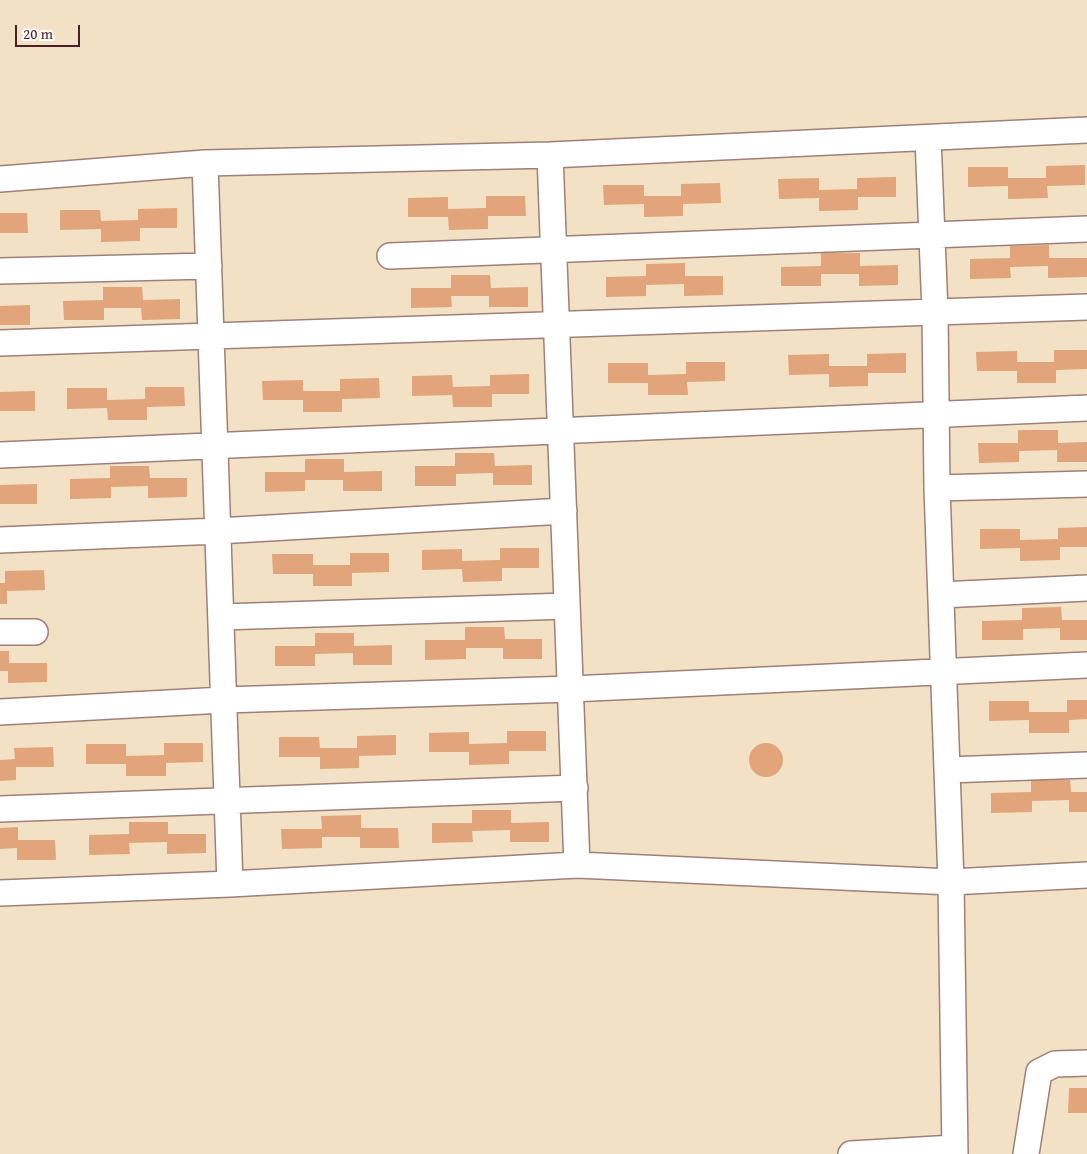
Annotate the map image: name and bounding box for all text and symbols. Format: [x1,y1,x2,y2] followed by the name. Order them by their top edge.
[18,15,82,47] scale bar
[23,23,53,44] text: 20 m

